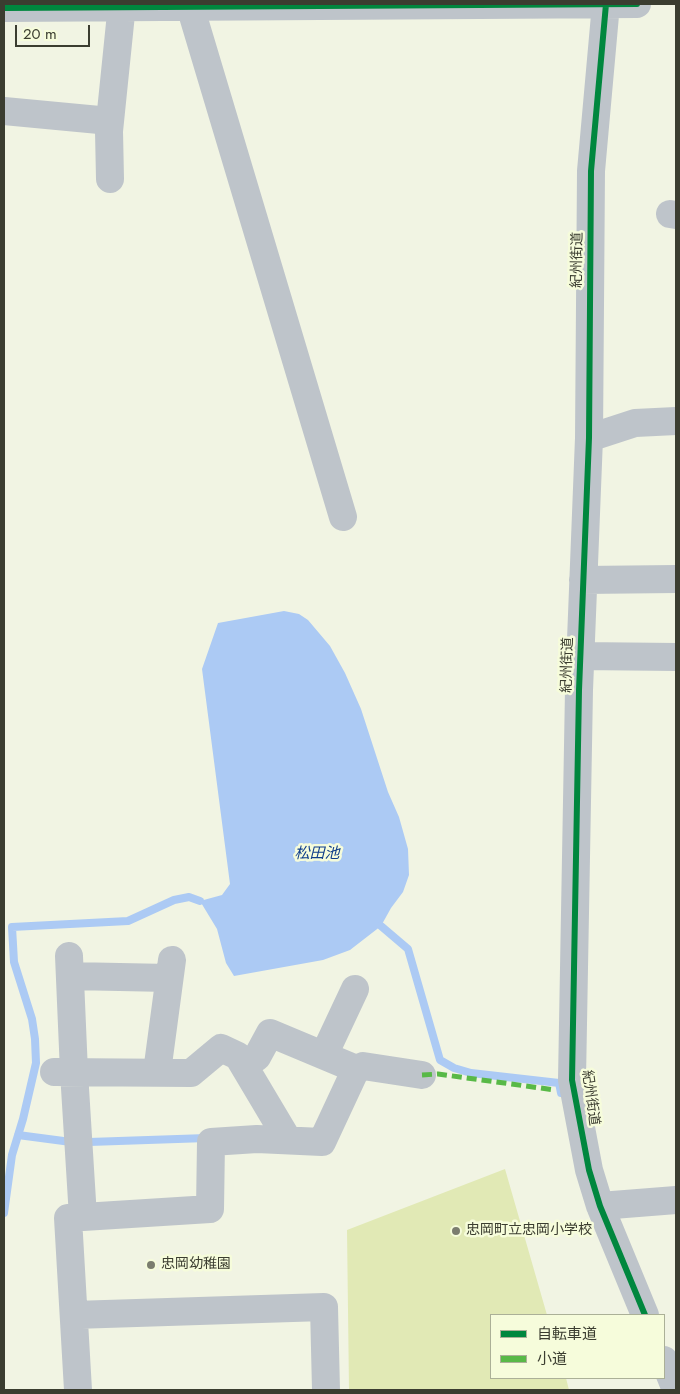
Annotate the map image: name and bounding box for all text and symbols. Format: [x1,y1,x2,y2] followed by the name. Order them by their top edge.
[18,15,92,47] scale bar
[23,23,57,45] text: 20 m
[569,232,587,288] street label: 紀州街道
[559,637,577,693] street label: 紀州街道
[295,845,339,863] water label: 松田池
[578,1069,602,1127] street label: 紀州街道
[466,1223,592,1239] place label: 忠岡町立忠岡小学校
[450,1225,462,1237] marker: 忠岡町立忠岡小学校
[161,1257,231,1273] place label: 忠岡幼稚園
[145,1259,157,1271] marker: 忠岡幼稚園
[490,1314,665,1379] legend
[537,1323,597,1345] text: 自転車道
[537,1348,567,1370] text: 小道

